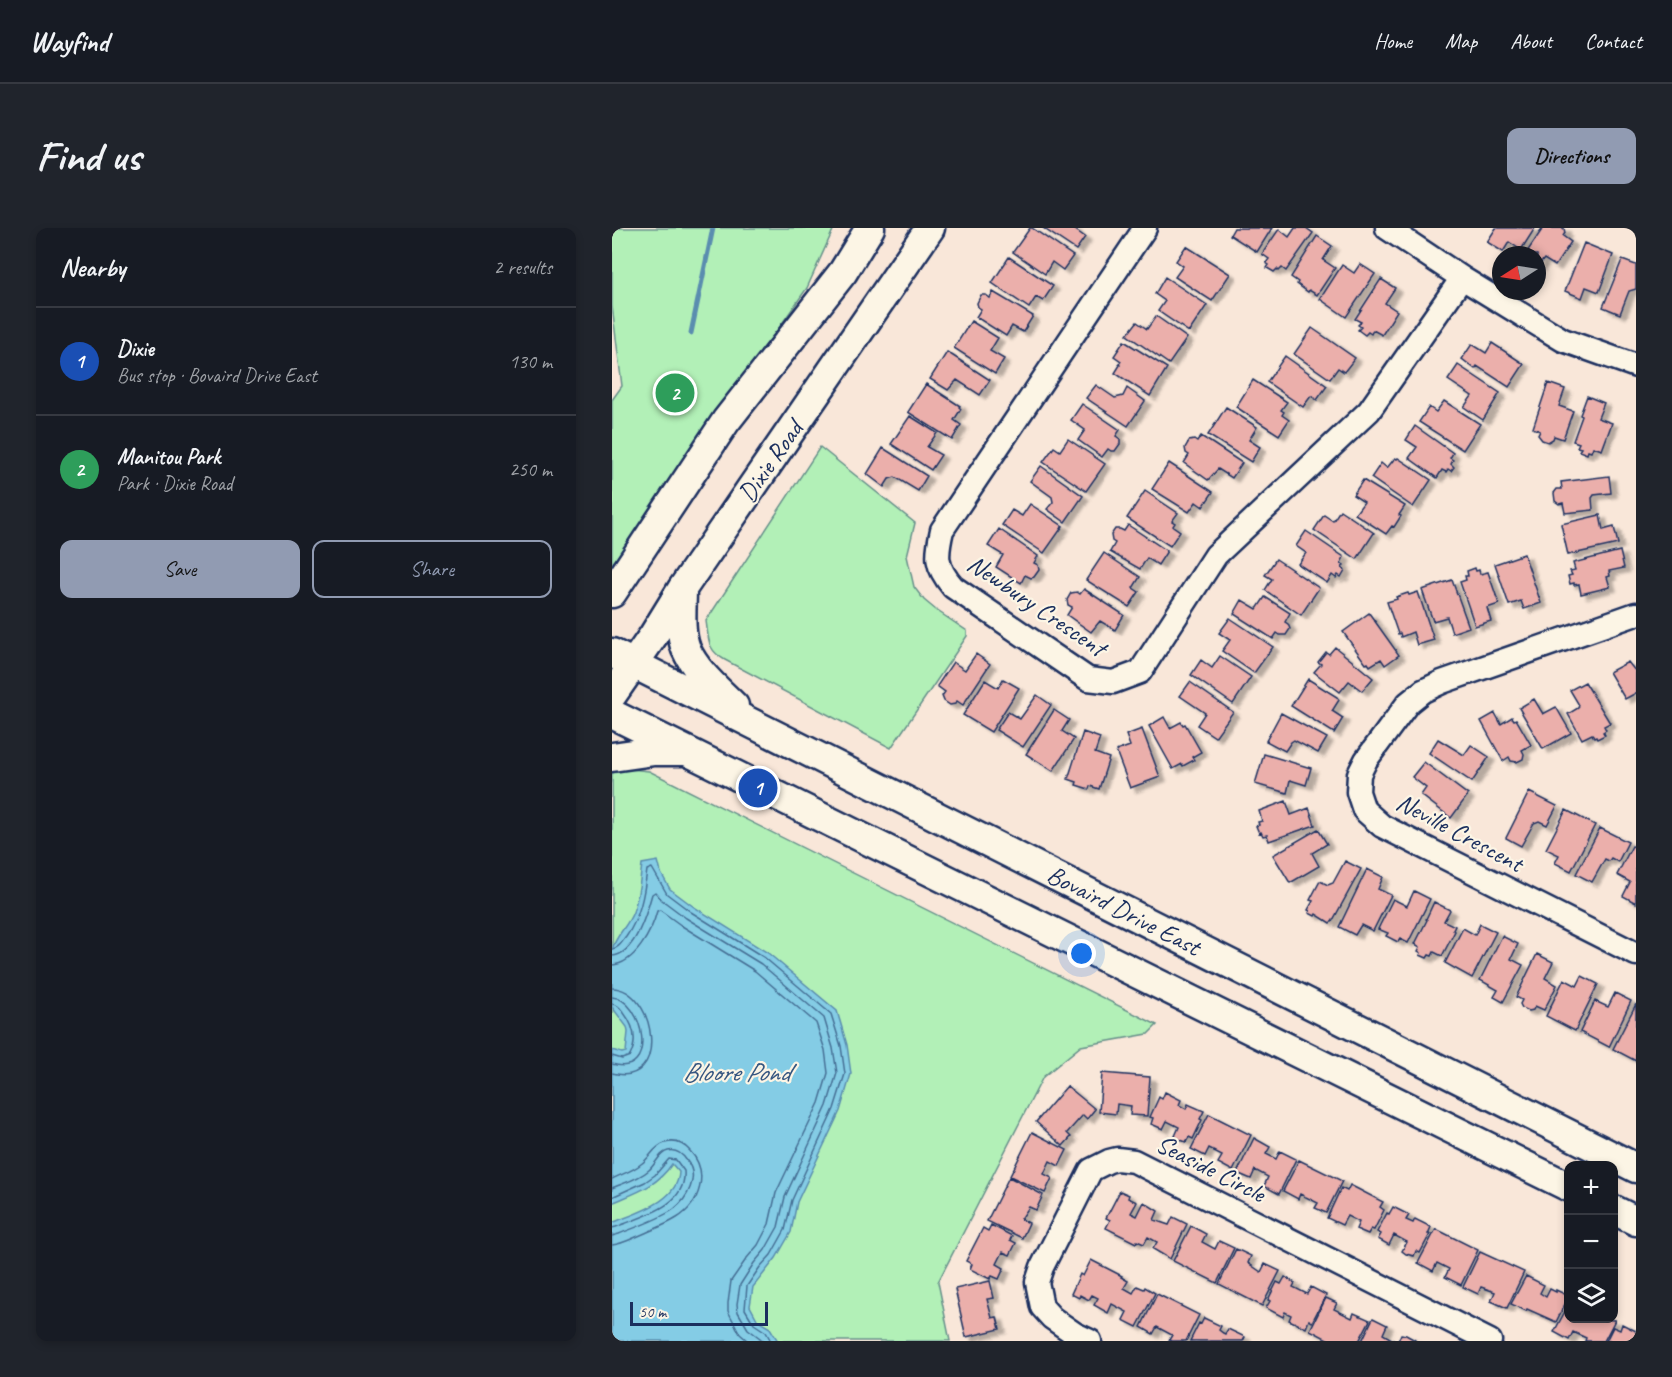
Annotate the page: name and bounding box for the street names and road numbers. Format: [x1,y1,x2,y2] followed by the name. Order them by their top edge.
[731,411,812,508] street label: Dixie Road
[961,547,1115,666] street label: Newbury Crescent
[1391,785,1531,881] street label: Neville Crescent
[1042,858,1208,964] street label: Bovaird Drive East
[1151,1127,1272,1211] street label: Seaside Circle

